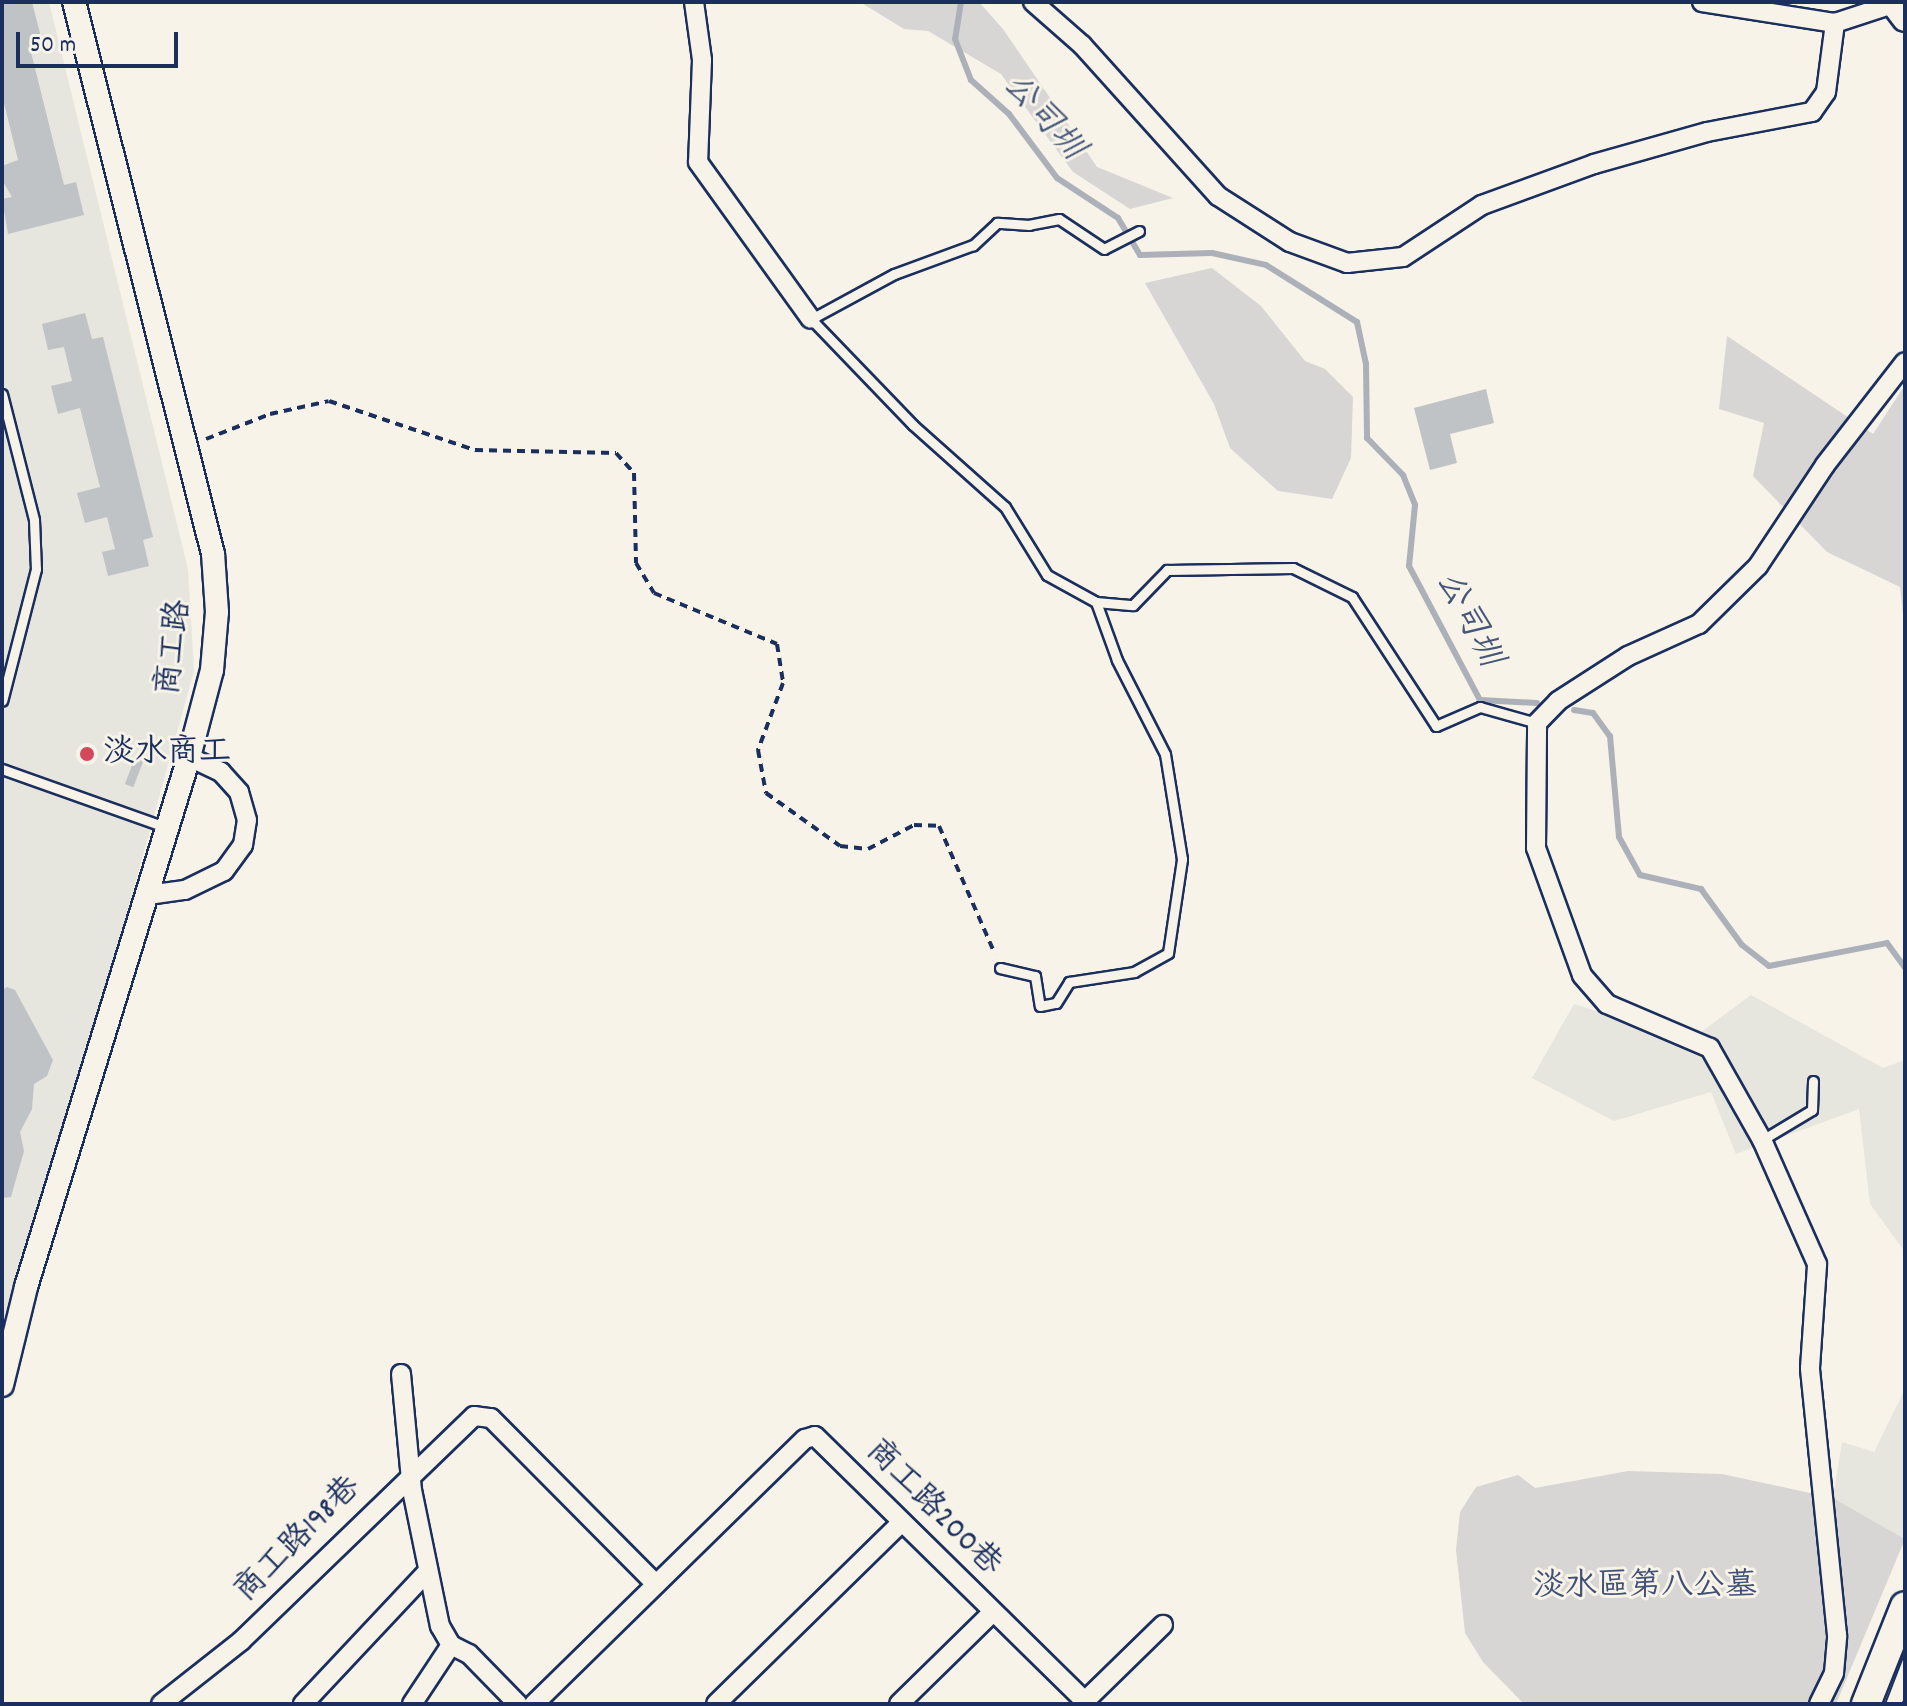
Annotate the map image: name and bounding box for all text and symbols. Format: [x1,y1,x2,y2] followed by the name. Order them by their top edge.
[20,16,182,66] scale bar
[30,29,76,63] text: 50 m
[993,66,1091,170] water label: 公司圳
[1425,565,1509,675] water label: 公司圳
[151,598,201,698] street label: 商工路
[103,735,231,773] place label: 淡水商工
[78,745,96,763] marker: 淡水商工
[856,1433,1008,1585] street label: 商工路200巷
[228,1470,370,1612] street label: 商工路198巷
[1533,1569,1757,1607] park label: 淡水區第八公墓

